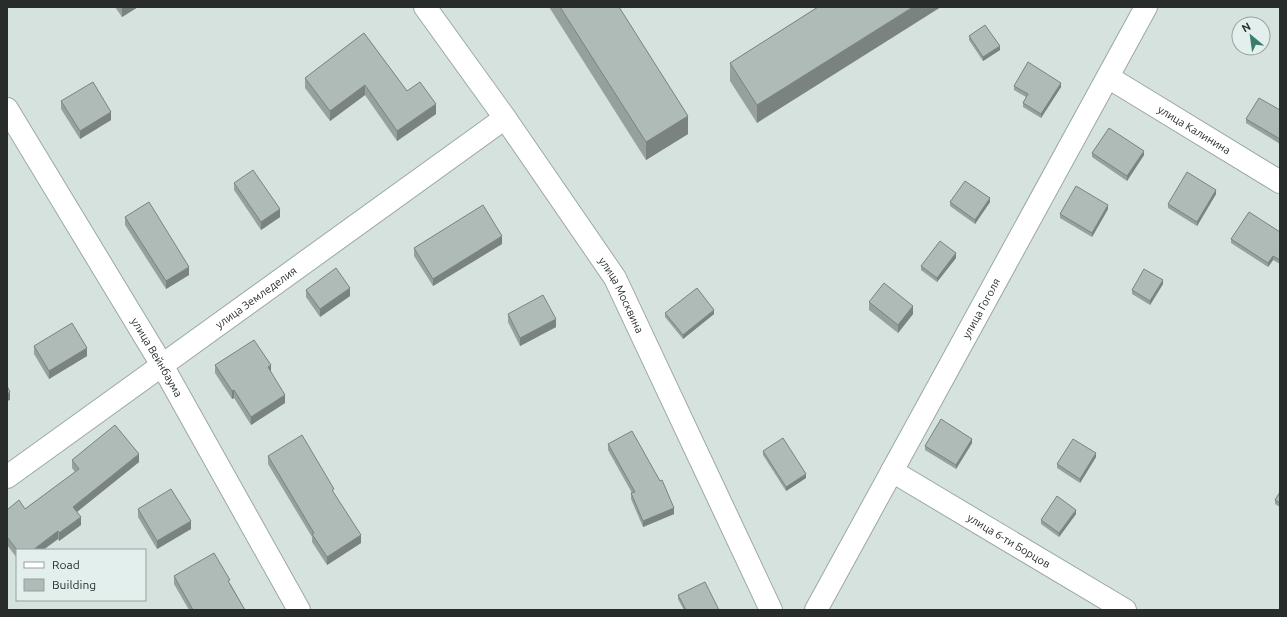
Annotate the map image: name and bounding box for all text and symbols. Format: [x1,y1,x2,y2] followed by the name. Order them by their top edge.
[1231,16,1271,56] north arrow
[1240,20,1253,34] text: N
[1156,103,1233,156] street label: улица Калинина
[596,255,646,335] street label: улица Москвина
[213,264,299,331] street label: улица Земледелия
[960,276,1002,340] street label: улица Гоголя
[129,316,185,399] street label: улица Вейнбаума
[965,511,1052,570] street label: улица 6-ти Борцов
[16,549,146,601] legend
[52,558,80,571] text: Road
[52,578,96,591] text: Building

